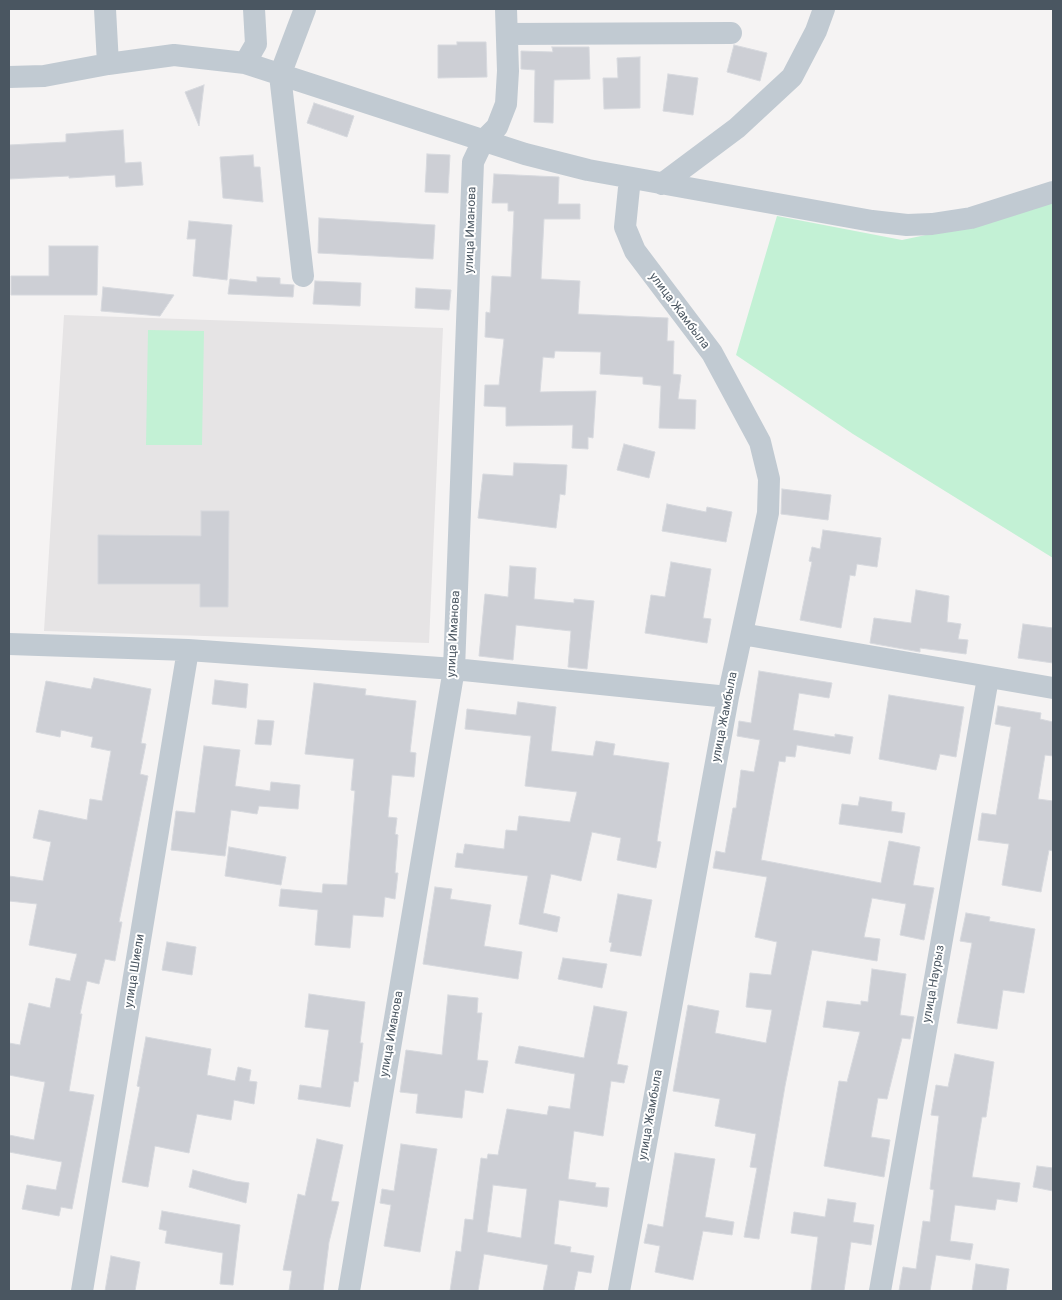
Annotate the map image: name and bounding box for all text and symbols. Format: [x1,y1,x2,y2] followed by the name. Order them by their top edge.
[462,186,480,274] street label: улица Иманова
[646,270,712,352] street label: улица Жамбыла
[445,590,463,678] street label: улица Иманова
[709,671,741,763] street label: улица Жамбыла
[122,933,148,1009] street label: улица Шиели
[920,944,948,1024] street label: улица Наурыз
[377,990,407,1078] street label: улица Иманова
[636,1069,666,1161] street label: улица Жамбыла

